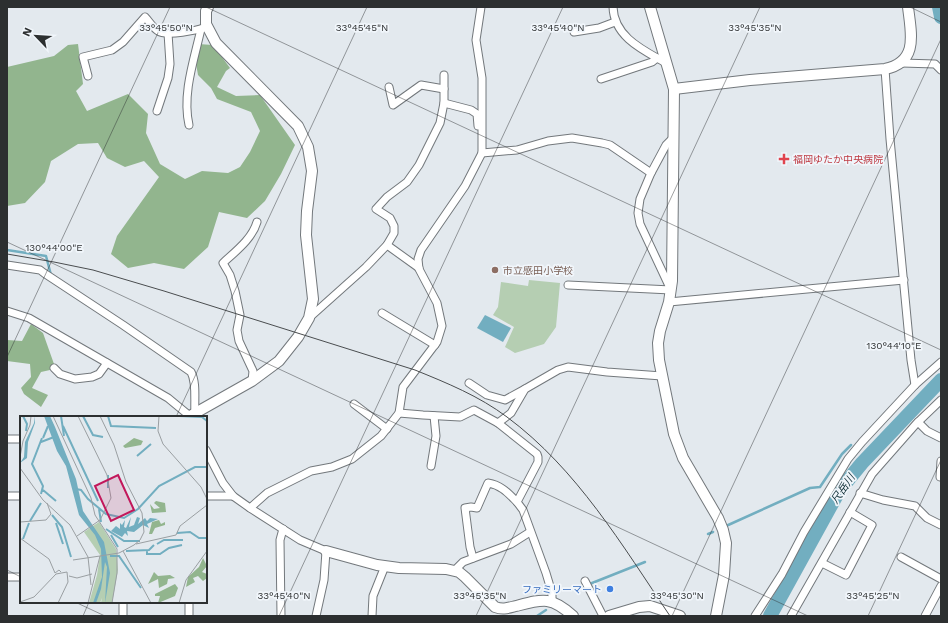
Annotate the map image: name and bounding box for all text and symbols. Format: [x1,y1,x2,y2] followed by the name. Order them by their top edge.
[16,16,56,56] north arrow
[139,22,193,33] text: 33°45'50"N
[336,22,388,33] text: 33°45'45"N
[531,22,585,33] text: 33°45'40"N
[728,22,782,33] text: 33°45'35"N
[20,26,35,38] text: N
[778,153,790,165] marker: 福岡ゆたか中央病院
[793,154,883,165] place label: 福岡ゆたか中央病院
[25,242,83,253] text: 130°44'00"E
[490,265,500,275] marker: 市立感田小学校
[503,265,573,276] place label: 市立感田小学校
[867,340,921,351] text: 130°44'10"E
[20,416,207,603] inset map
[828,471,858,506] water label: 尺岳川
[522,584,602,595] place label: ファミリーマート
[605,584,615,594] marker: ファミリーマート
[257,590,311,601] text: 33°45'40"N
[453,590,507,601] text: 33°45'35"N
[650,590,704,601] text: 33°45'30"N
[846,590,900,601] text: 33°45'25"N

